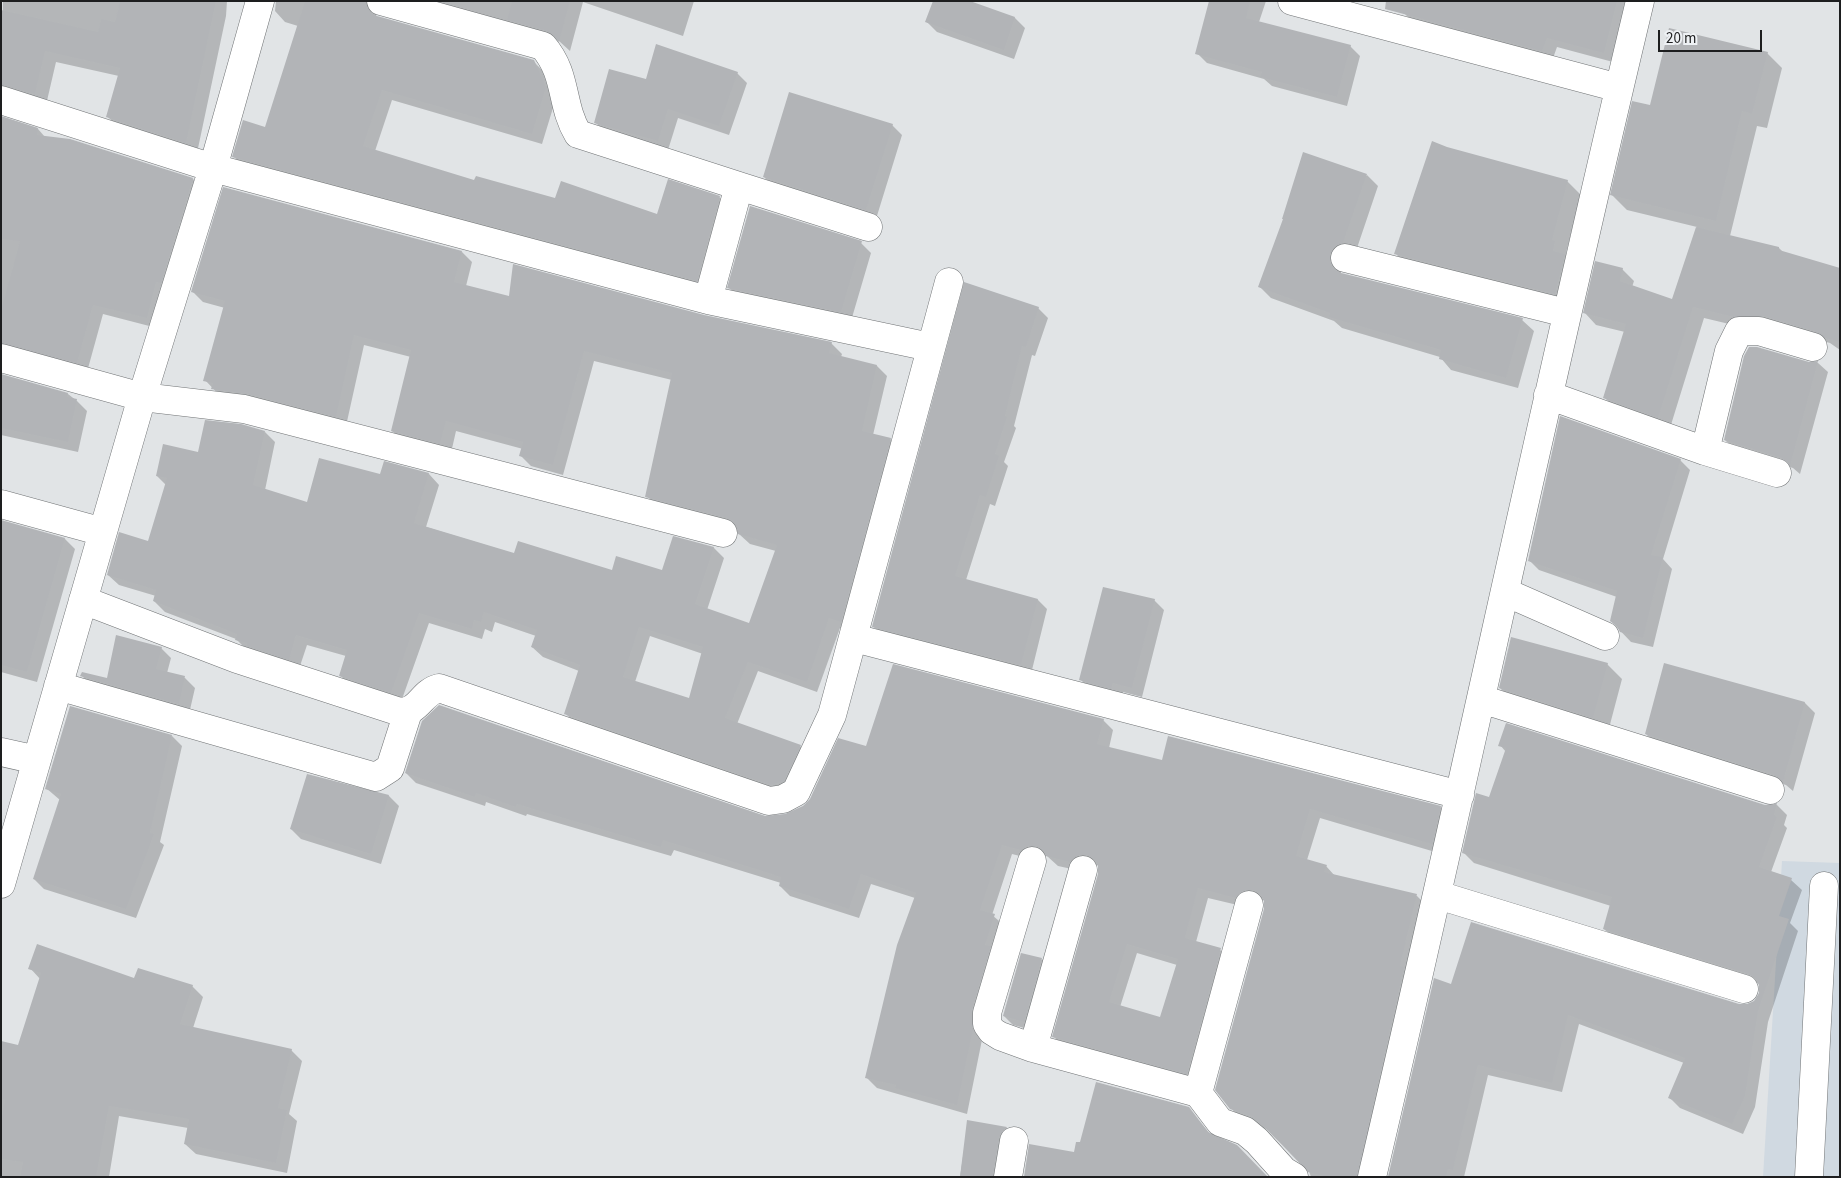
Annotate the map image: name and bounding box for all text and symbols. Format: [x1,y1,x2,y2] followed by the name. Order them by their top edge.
[1661,20,1765,52] scale bar
[1666,28,1696,49] text: 20 m

